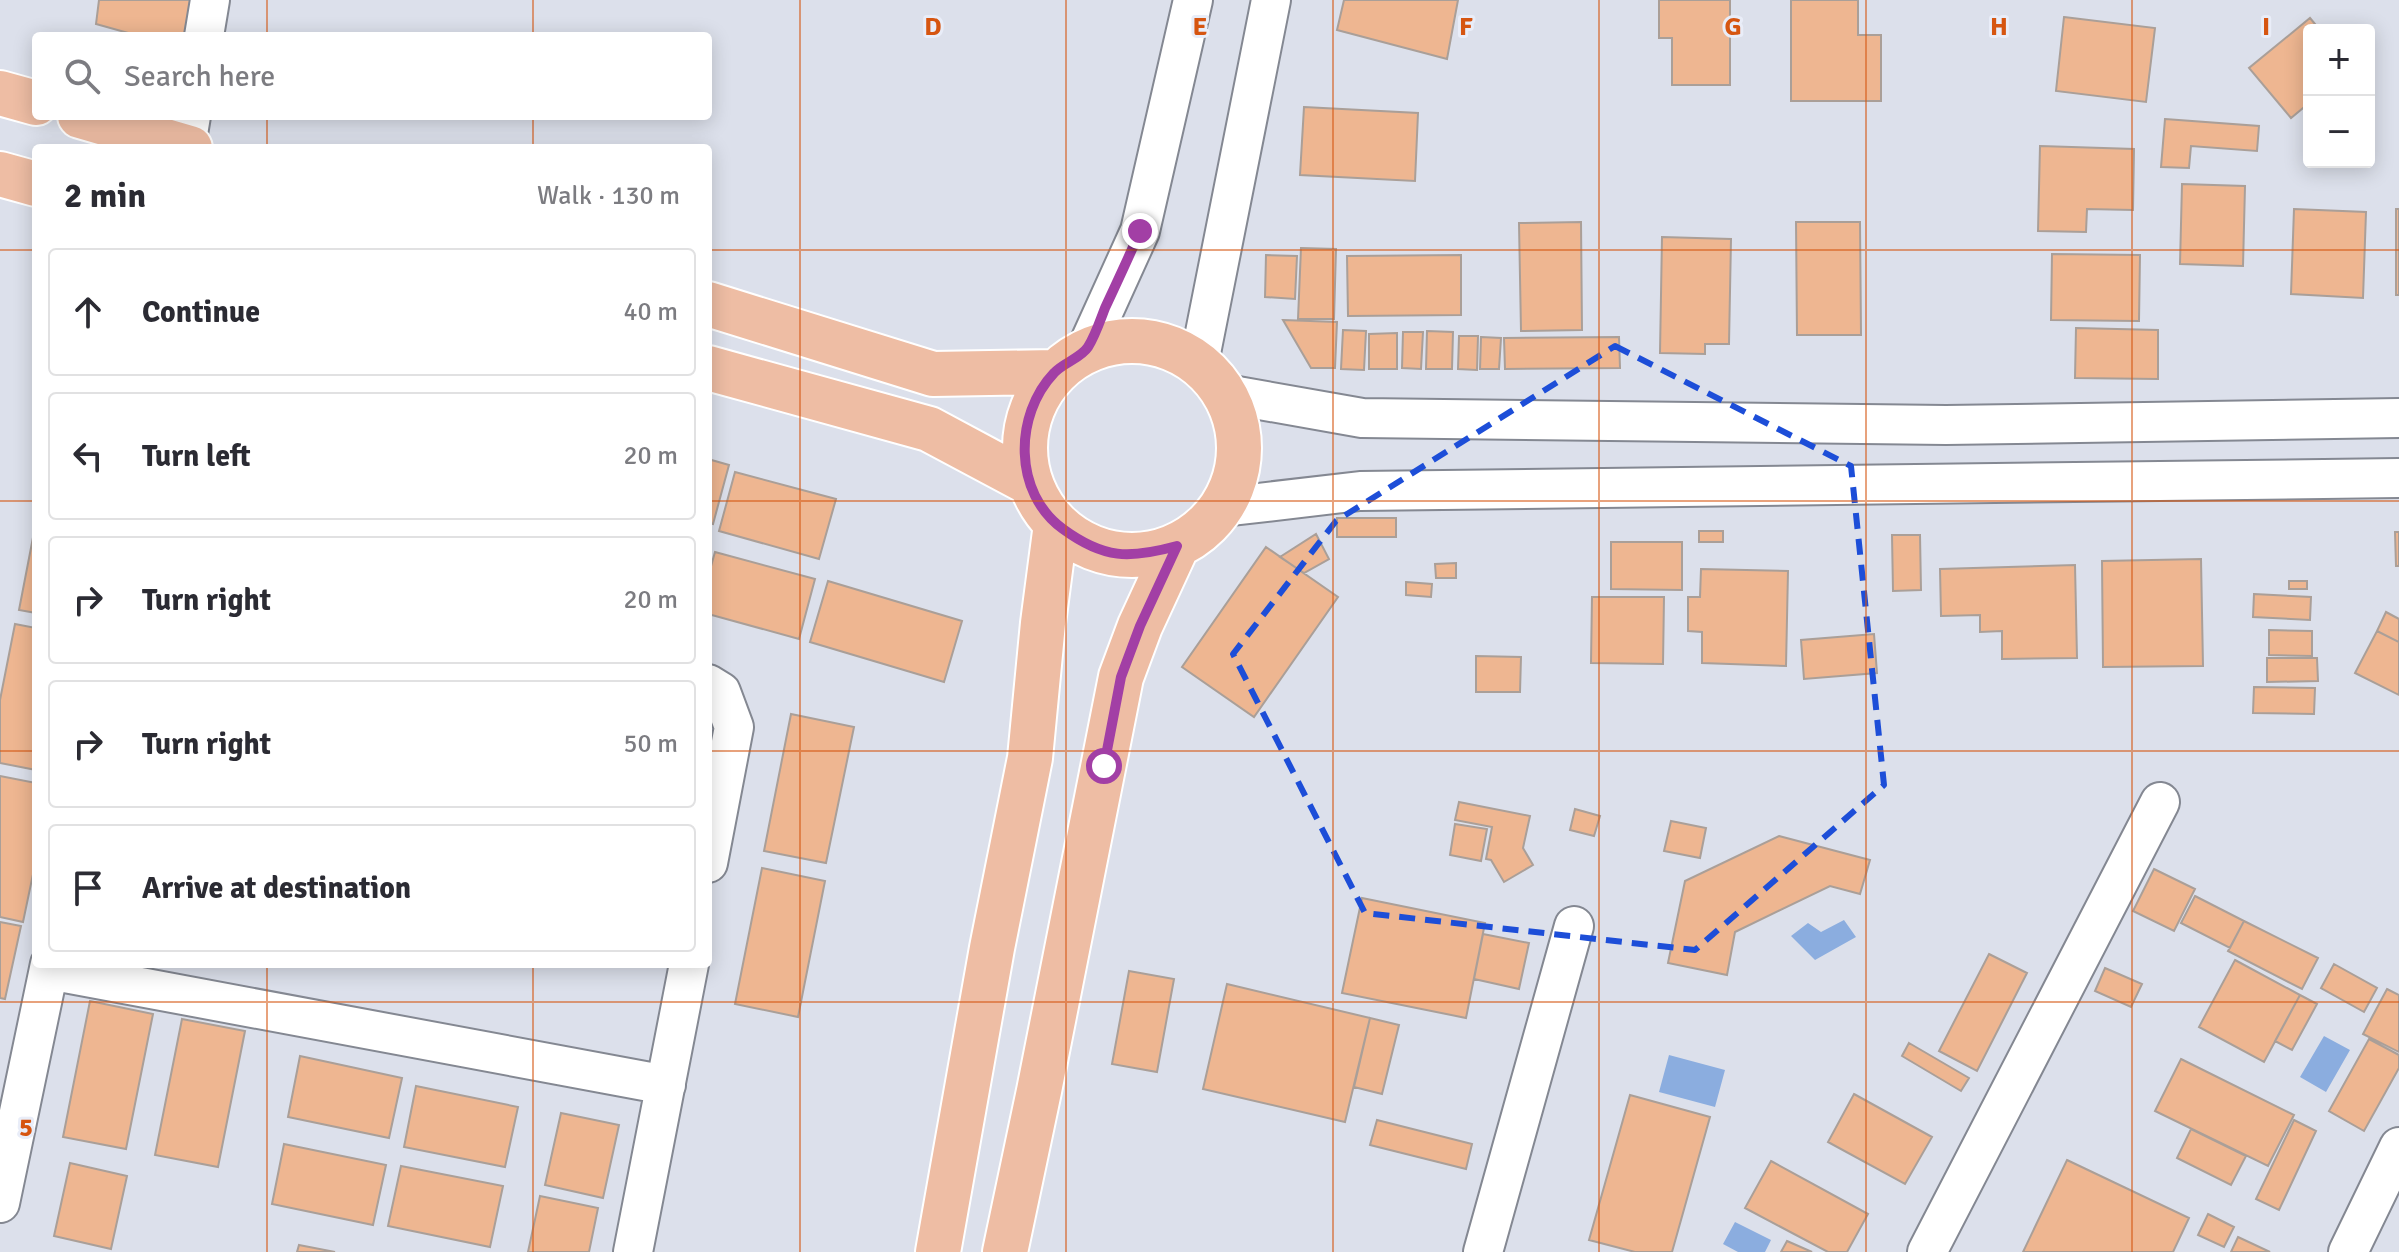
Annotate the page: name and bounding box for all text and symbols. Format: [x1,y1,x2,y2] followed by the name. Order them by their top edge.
[924,11,942,43] text: D
[1193,11,1207,43] text: E
[1459,11,1473,43] text: F
[1724,11,1742,43] text: G
[1990,11,2008,43] text: H
[2262,11,2270,43] text: I
[2303,24,2375,168] map controls
[2303,24,2375,96] button: +
[32,32,712,120] search box
[60,54,104,98] icon: search
[124,58,275,95] text: Search here
[2303,96,2375,168] button: −
[64,175,146,217] text: 2 min
[537,180,680,212] text: Walk · 130 m
[1122,213,1158,249] route end
[66,290,110,334] icon: ahead
[142,294,260,331] text: Continue
[623,296,678,328] text: 40 m
[66,434,110,478] icon: left
[142,438,251,475] text: Turn left
[623,440,678,472] text: 20 m
[66,578,110,622] icon: right
[142,582,271,619] text: Turn right
[623,584,678,616] text: 20 m
[66,722,110,766] icon: right
[142,726,271,763] text: Turn right
[623,728,678,760] text: 50 m
[1086,748,1122,784] route start
[66,866,110,910] icon: arrive
[142,870,411,907] text: Arrive at destination
[19,1112,33,1144] text: 5

